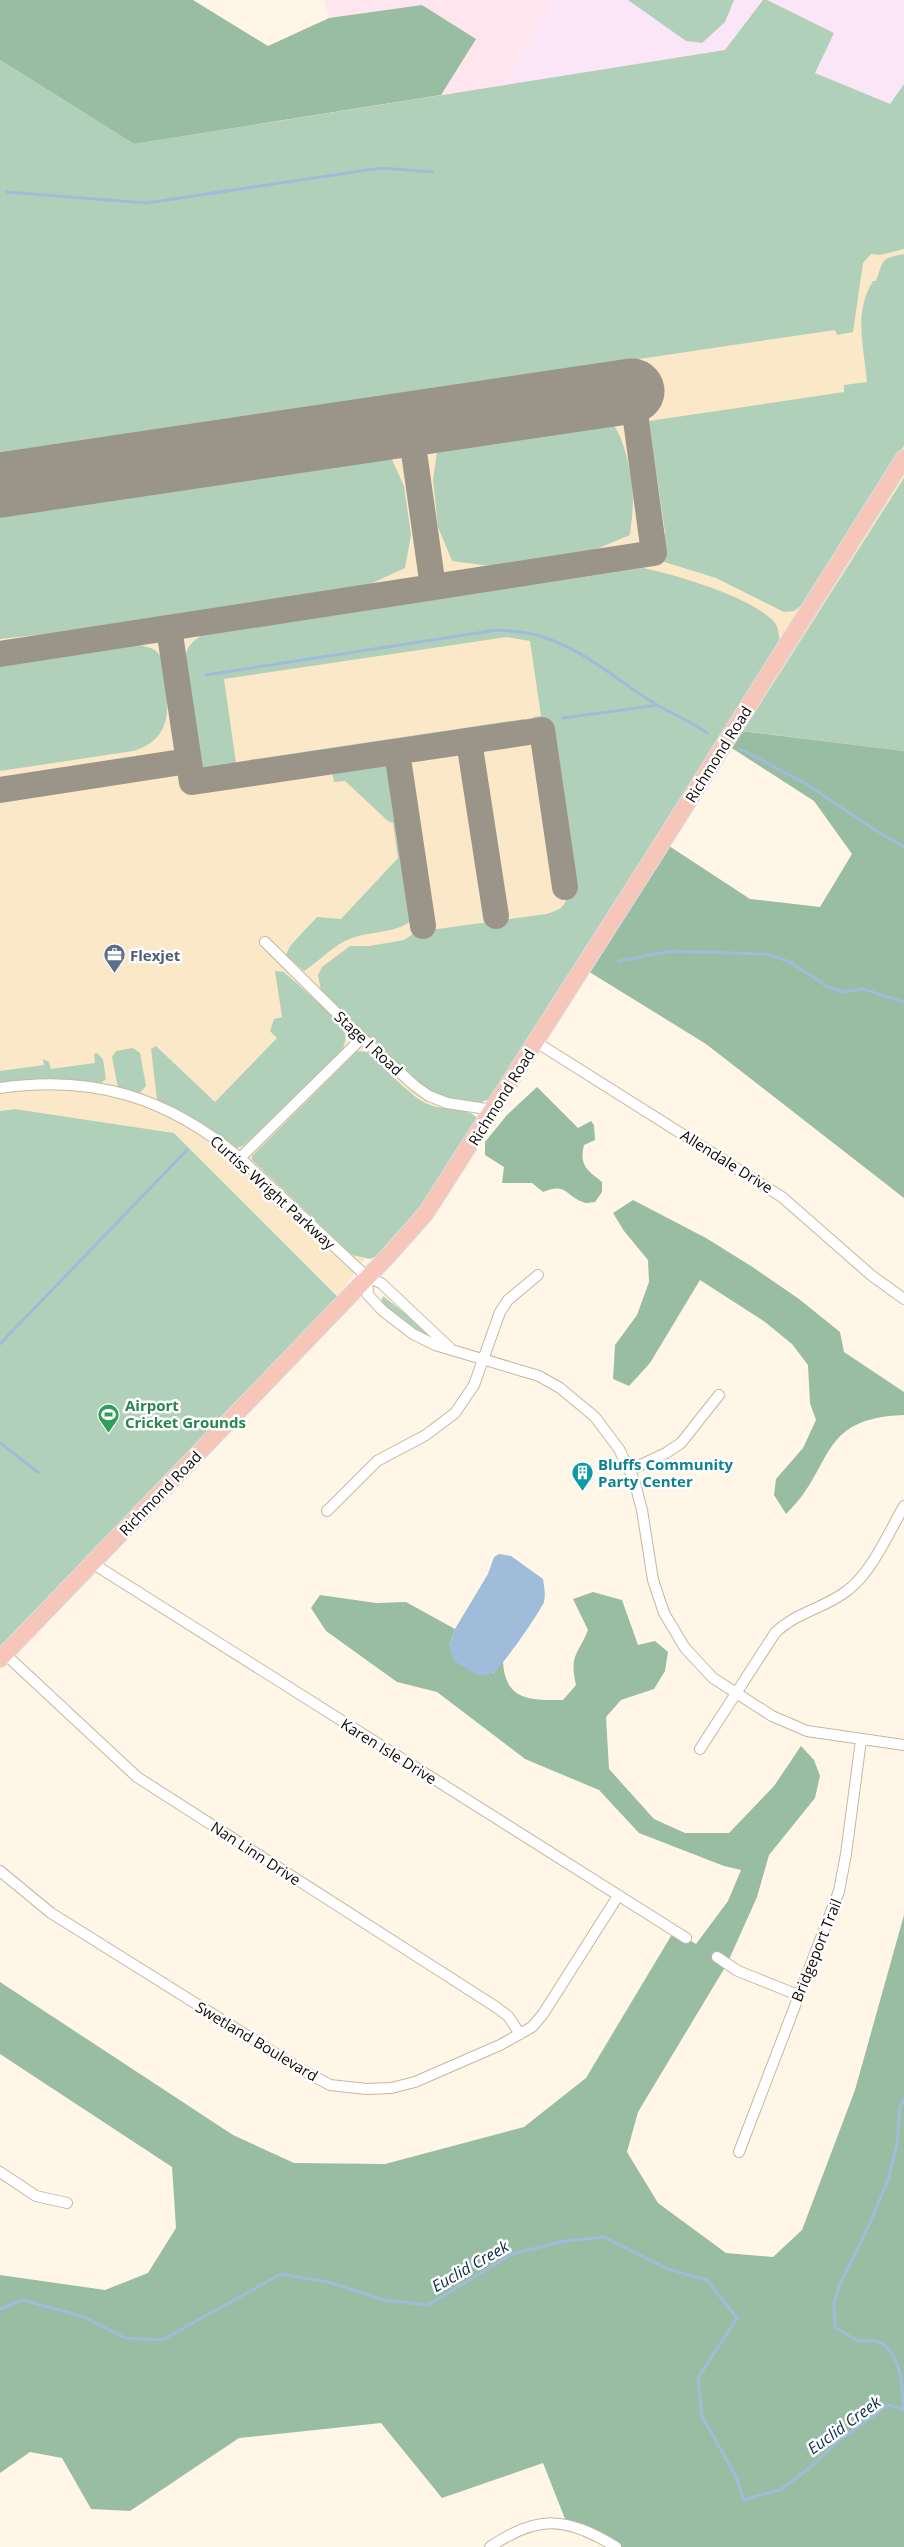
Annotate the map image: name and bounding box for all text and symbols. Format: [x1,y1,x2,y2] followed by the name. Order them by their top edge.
[680,702,756,806] street label: Richmond Road
[102,943,126,974] office icon: Flexjet
[130,945,181,965] place label: Flexjet
[331,1006,407,1080] street label: Stage I Road
[463,1045,539,1149] street label: Richmond Road
[677,1125,777,1197] street label: Allendale Drive
[206,1131,340,1254] street label: Curtiss Wright Parkway
[125,1395,246,1432] place label: Airport Cricket Grounds
[97,1402,121,1433] sports icon: Airport Cricket Grounds
[114,1446,206,1540] street label: Richmond Road
[598,1454,734,1491] place label: Bluffs Community Party Center
[570,1461,594,1492] building icon: Bluffs Community Party Center
[337,1714,441,1788] street label: Karen Isle Drive
[207,1816,305,1890] street label: Nan Linn Drive
[786,1896,846,2004] street label: Bridgeport Trail
[192,1997,322,2085] street label: Swetland Boulevard
[427,2234,514,2297] water label: Euclid Creek
[803,2390,886,2459] water label: Euclid Creek

